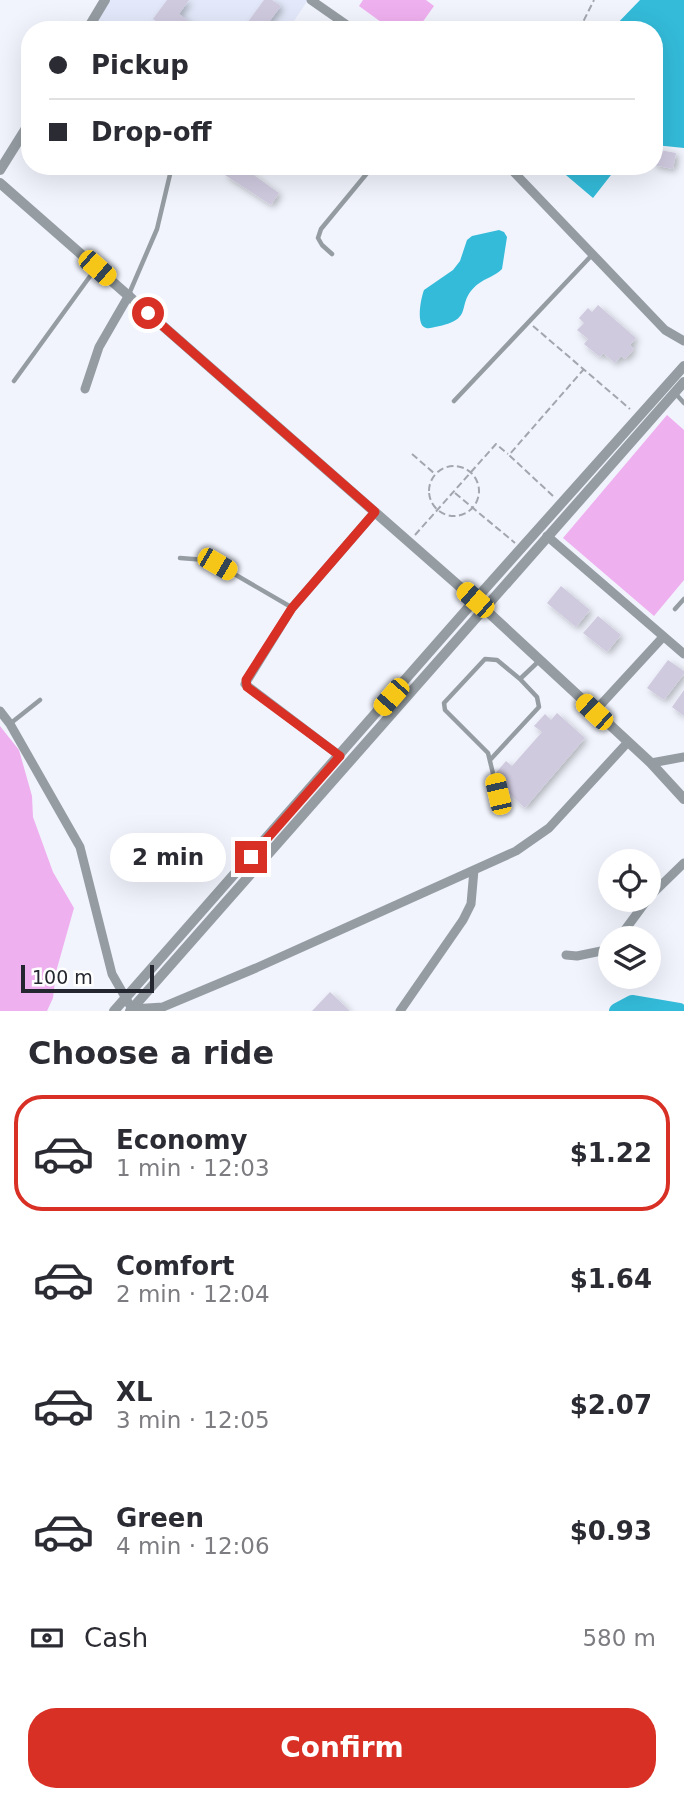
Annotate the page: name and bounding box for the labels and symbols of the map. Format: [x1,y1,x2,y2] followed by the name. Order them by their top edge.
[75,246,120,290] car
[132,297,164,329] route start
[194,544,241,584] car
[453,578,498,622] car
[370,674,413,720] car
[572,690,617,734] car
[484,771,513,817] car
[111,832,226,882] callout: 2 min
[235,841,267,873] route end
[21,962,154,994] scale bar

